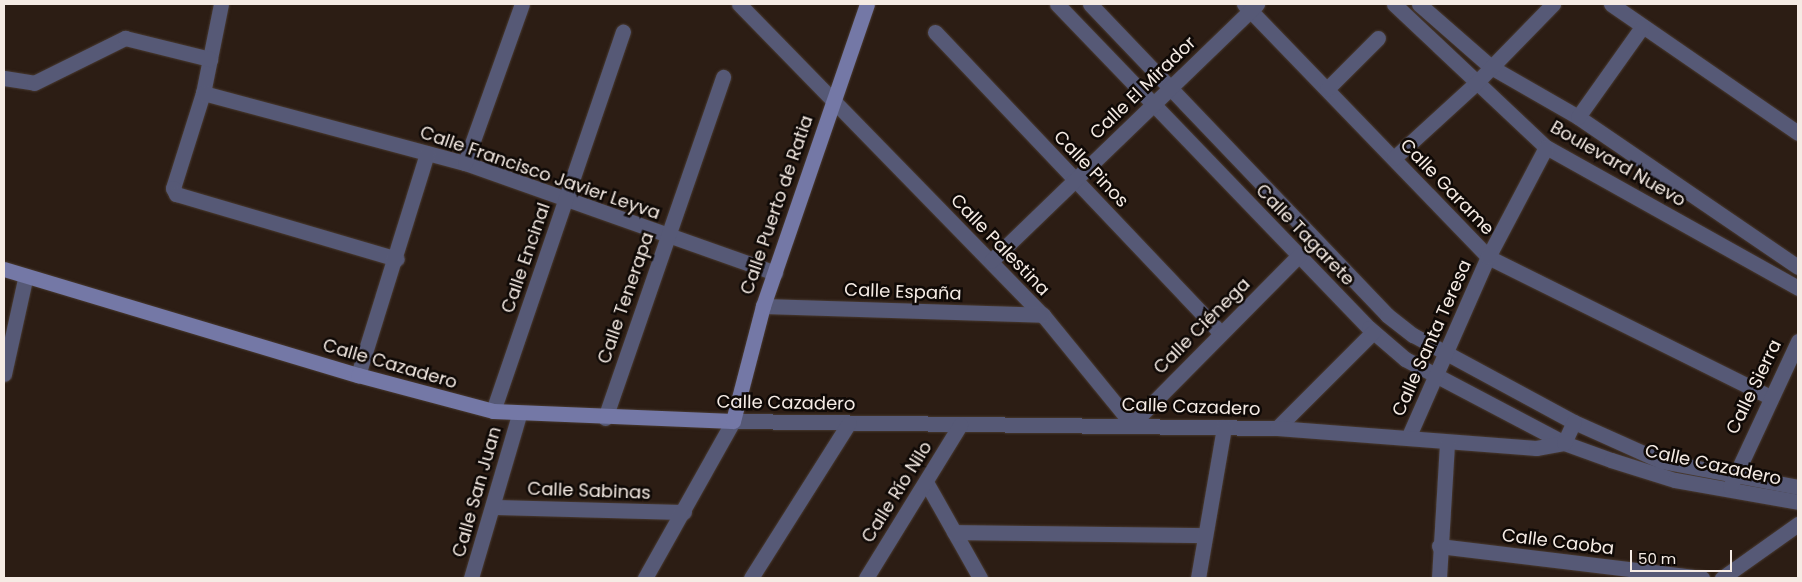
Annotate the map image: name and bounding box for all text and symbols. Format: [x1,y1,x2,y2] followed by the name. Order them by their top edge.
[1086,32,1200,144] street label: Calle El Mirador
[736,113,818,297] street label: Calle Puerto de Ratia
[1547,117,1689,211] street label: Boulevard Nuevo
[417,122,663,224] street label: Calle Francisco Javier Leyva
[1049,126,1133,212] street label: Calle Pinos
[1396,134,1498,240] street label: Calle Garame
[1251,180,1359,290] street label: Calle Tagarete
[946,190,1054,300] street label: Calle Palestina
[497,200,555,316] street label: Calle Encinal
[593,229,659,367] street label: Calle Tenerapa
[1388,256,1476,420] street label: Calle Santa Teresa
[1149,273,1255,379] street label: Calle Ciénega
[844,279,962,305] street label: Calle España
[320,334,460,394] street label: Calle Cazadero
[1722,336,1786,438] street label: Calle Sierra
[716,391,856,415] street label: Calle Cazadero
[1121,394,1261,420] street label: Calle Cazadero
[448,424,506,560] street label: Calle San Juan
[857,437,937,547] street label: Calle Río Nilo
[1643,440,1783,490] street label: Calle Cazadero
[527,478,651,504] street label: Calle Sabinas
[1501,524,1615,560] street label: Calle Caoba
[1632,540,1734,572] scale bar
[1638,548,1676,569] text: 50 m

